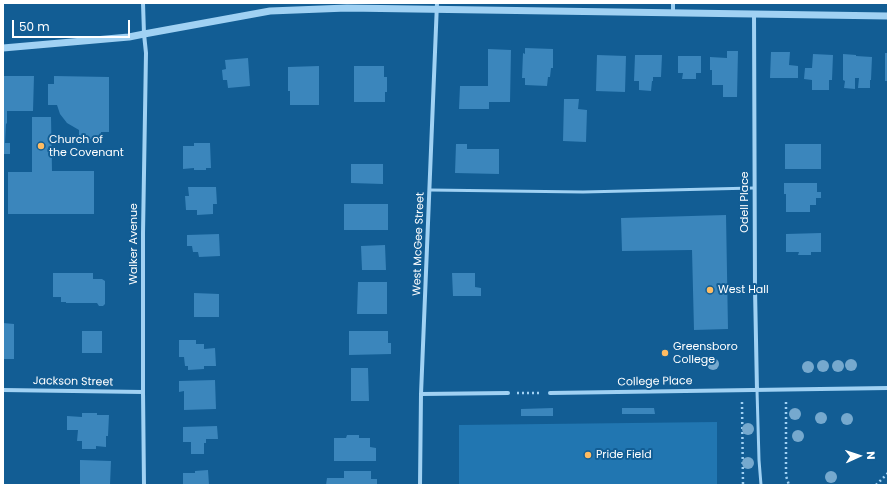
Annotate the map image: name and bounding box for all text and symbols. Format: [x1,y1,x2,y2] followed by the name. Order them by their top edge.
[14,12,132,38] scale bar
[19,18,50,35] text: 50 m
[49,133,124,159] place label: Church of the Covenant
[36,141,46,151] marker: Church of the Covenant
[738,171,752,233] street label: Odell Place
[411,192,427,296] street label: West McGee Street
[127,203,141,285] street label: Walker Avenue
[718,283,769,297] place label: West Hall
[705,285,715,295] marker: West Hall
[673,340,738,366] place label: Greensboro College
[660,348,670,358] marker: Greensboro College
[33,375,113,389] street label: Jackson Street
[617,375,693,389] street label: College Place
[839,436,879,476] north arrow
[596,448,652,462] place label: Pride Field
[583,450,593,460] marker: Pride Field
[863,451,879,460] text: N

